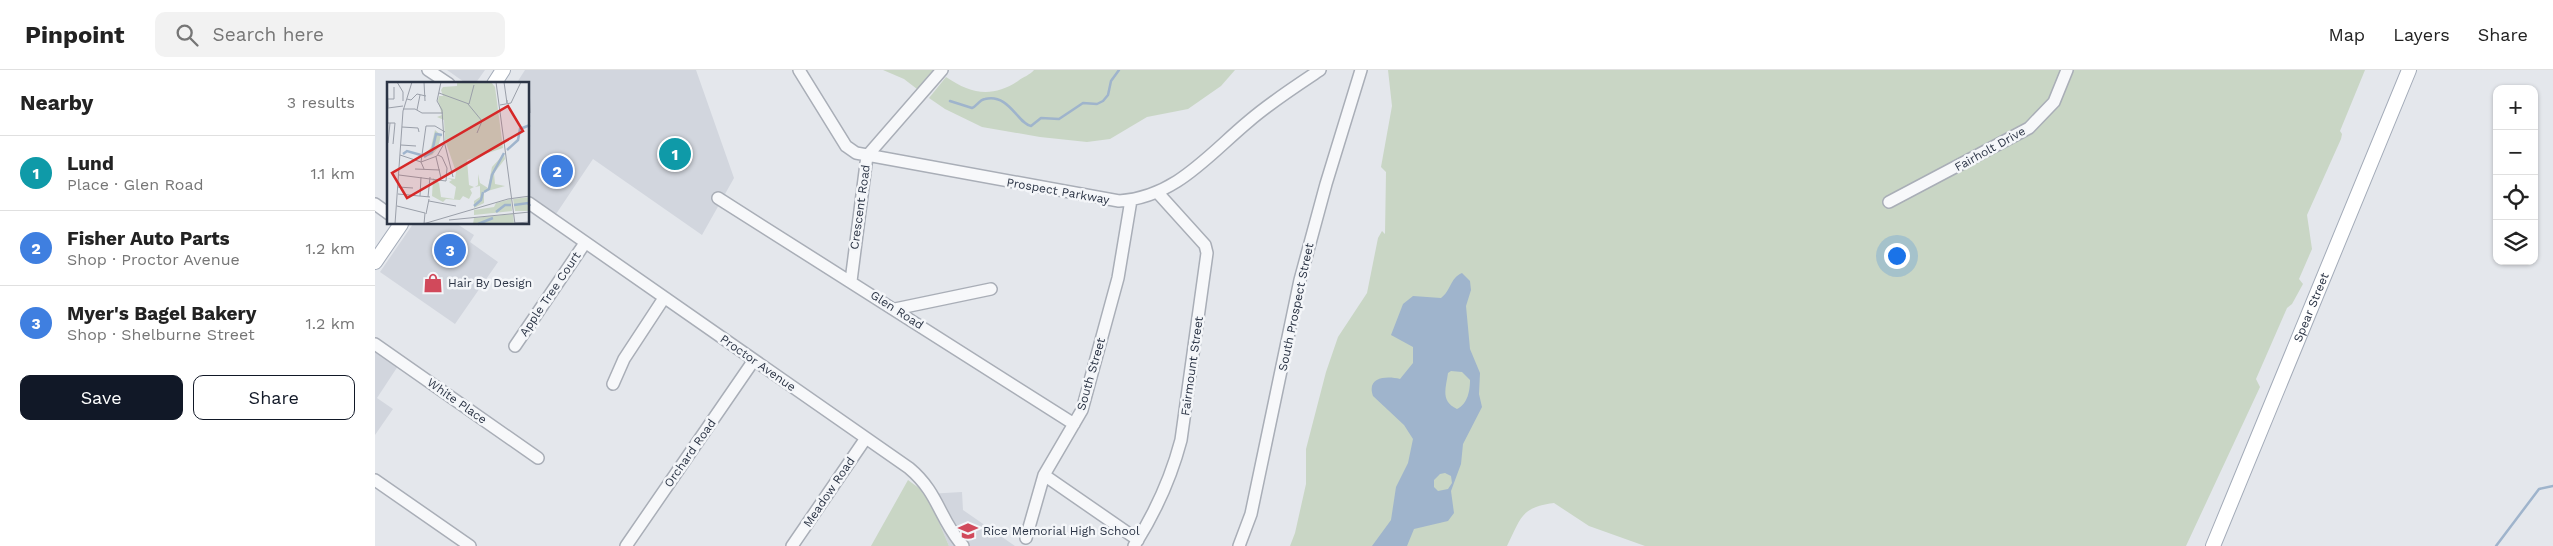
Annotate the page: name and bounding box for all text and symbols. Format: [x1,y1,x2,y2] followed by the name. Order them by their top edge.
[155,12,505,57] search box
[25,21,125,49] text: Pinpoint
[173,21,201,49] icon: search
[213,23,324,46] text: Search here
[2328,24,2365,45] text: Map
[2393,24,2450,45] text: Layers
[2478,24,2528,45] text: Share
[387,82,530,225] inset map
[2493,85,2538,265] map controls
[2493,85,2538,130] button: +
[20,90,93,115] text: Nearby
[287,93,355,112] text: 3 results
[1952,124,2028,174] street label: Fairholt Drive
[2493,130,2538,175] button: −
[659,135,691,173] pin: 1
[67,152,114,175] text: Lund
[541,152,573,190] pin: 2
[33,164,39,183] text: 1
[310,164,355,183] text: 1.1 km
[847,164,873,250] street label: Crescent Road
[67,175,204,194] text: Place · Glen Road
[1005,175,1111,207] street label: Prospect Parkway
[2493,175,2538,220] button: locate
[2493,220,2538,265] button: layers
[67,227,230,250] text: Fisher Auto Parts
[434,231,466,269] pin: 3
[31,239,41,258] text: 2
[305,239,355,258] text: 1.2 km
[1276,242,1316,372] street label: South Prospect Street
[1884,243,1910,269] your location
[517,249,583,339] street label: Apple Tree Court
[67,250,240,269] text: Shop · Proctor Avenue
[2291,271,2332,344] street label: Spear Street
[422,272,444,294] shop icon: Hair By Design
[448,276,532,290] place label: Hair By Design
[868,288,926,332] street label: Glen Road
[67,302,257,325] text: Myer's Bagel Bakery
[31,314,41,333] text: 3
[305,314,355,333] text: 1.2 km
[1178,315,1206,417] street label: Fairmount Street
[67,325,255,344] text: Shop · Shelburne Street
[718,332,798,394] street label: Proctor Avenue
[1074,336,1108,412] street label: South Street
[20,375,183,420] button: Save
[193,375,355,420] button: Share
[424,375,490,427] street label: White Place
[661,416,719,490] street label: Orchard Road
[800,454,858,530] street label: Meadow Road
[957,520,979,542] school or university icon: Rice Memorial High School
[983,524,1140,538] place label: Rice Memorial High School

